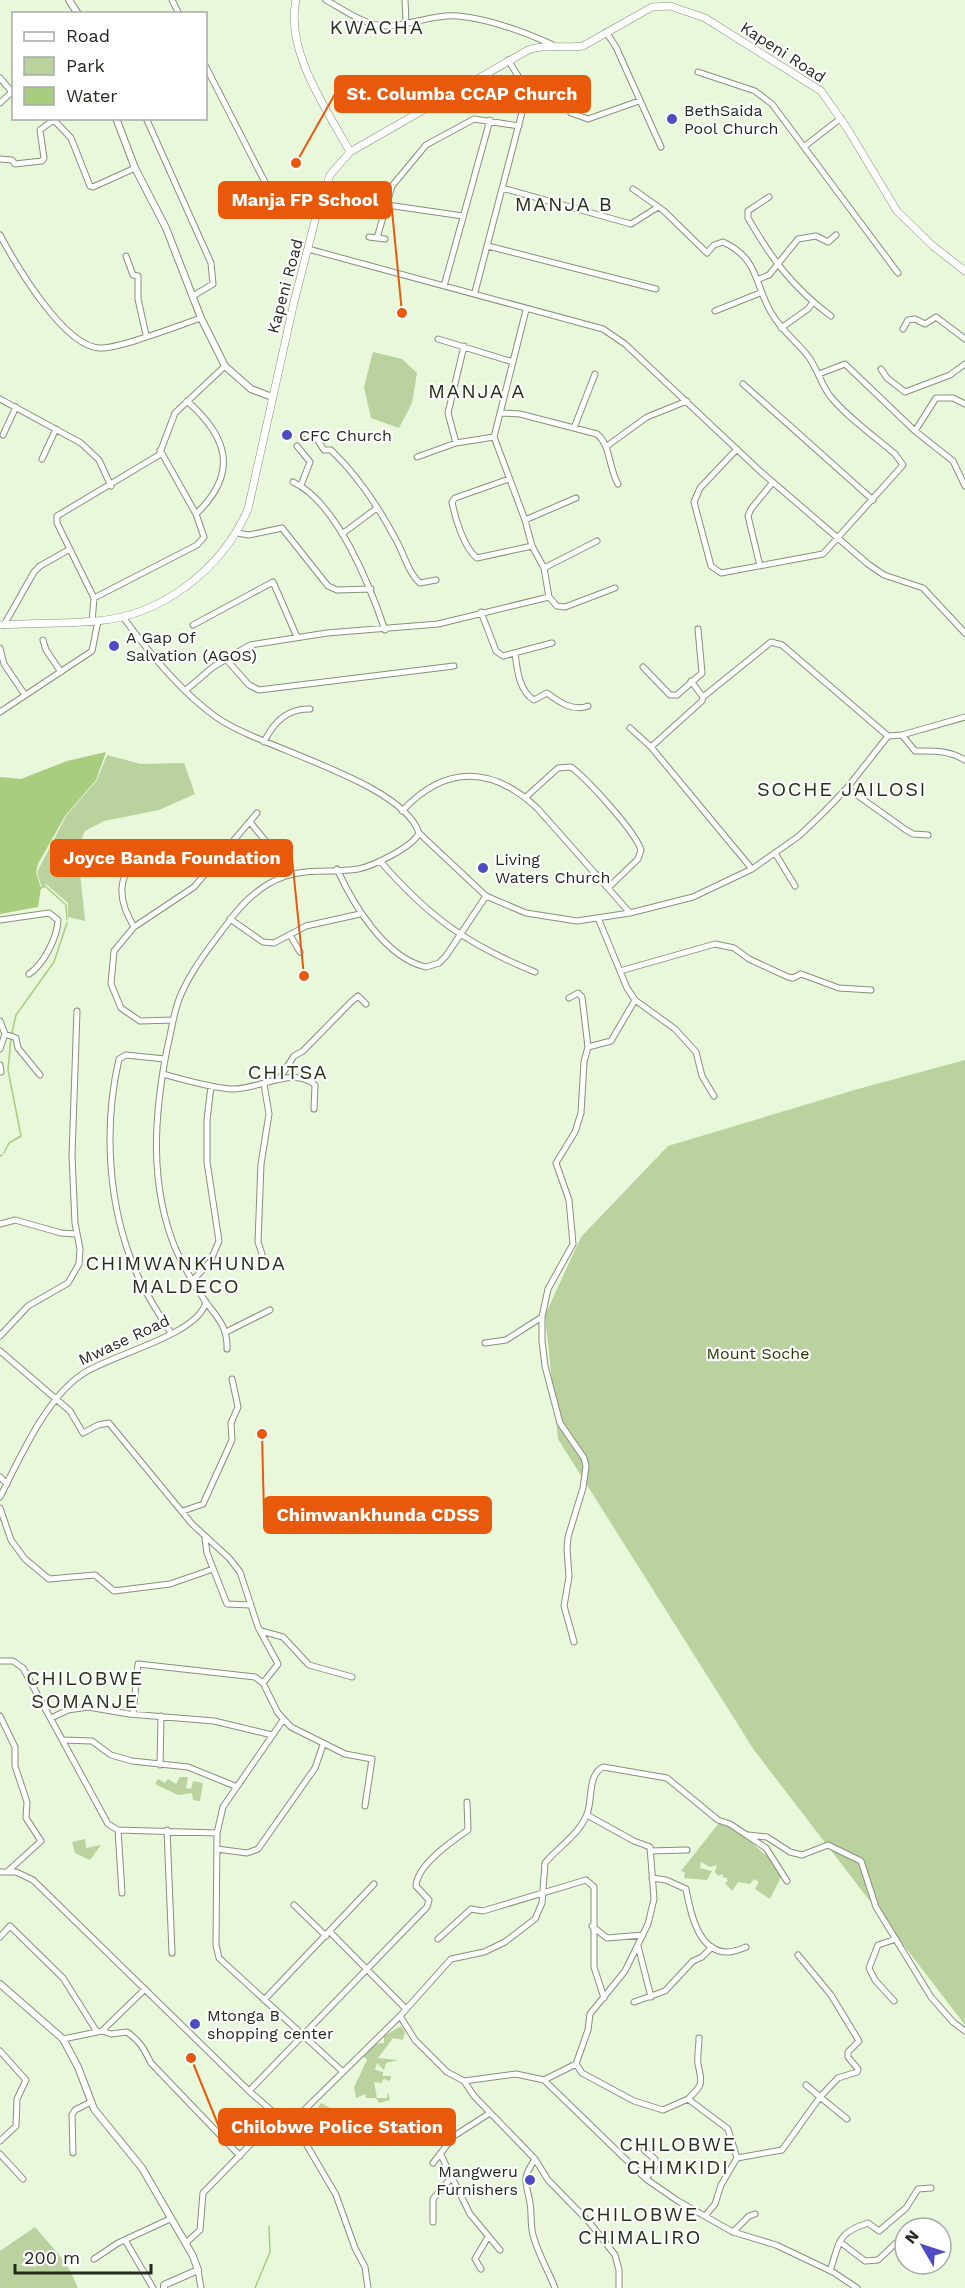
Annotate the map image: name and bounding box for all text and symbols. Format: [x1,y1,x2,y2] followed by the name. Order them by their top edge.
[12,12,207,120] legend
[330,15,424,39] district label: KWACHA
[737,18,829,86] street label: Kapeni Road
[66,25,110,46] text: Road
[66,55,105,76] text: Park
[335,76,590,112] callout: St. Columba CCAP Church
[347,83,577,104] text: St. Columba CCAP Church
[66,85,118,106] text: Water
[684,101,779,138] place label: BethSaida Pool Church
[665,112,679,126] marker: BethSaida Pool Church
[219,182,391,218] callout: Manja FP School
[231,189,379,210] text: Manja FP School
[515,192,613,216] district label: MANJA B
[263,237,307,335] street label: Kapeni Road
[428,379,526,403] district label: MANJA A
[299,426,392,445] place label: CFC Church
[280,428,294,442] marker: CFC Church
[126,628,257,665] place label: A Gap Of Salvation (AGOS)
[107,639,121,653] marker: A Gap Of Salvation (AGOS)
[757,777,927,801] district label: SOCHE JAILOSI
[51,840,292,876] callout: Joyce Banda Foundation
[63,847,281,868] text: Joyce Banda Foundation
[495,850,610,887] place label: Living Waters Church
[476,861,490,875] marker: Living Waters Church
[248,1060,328,1084] district label: CHITSA
[85,1251,287,1298] district label: CHIMWANKHUNDA MALDECO
[76,1311,172,1369] street label: Mwase Road
[707,1344,809,1363] park label: Mount Soche
[264,1497,491,1533] callout: Chimwankhunda CDSS
[277,1504,480,1525] text: Chimwankhunda CDSS
[26,1666,144,1713] district label: CHILOBWE SOMANJE
[207,2006,334,2043] place label: Mtonga B shopping center
[188,2017,202,2031] marker: Mtonga B shopping center
[219,2109,455,2145] callout: Chilobwe Police Station
[231,2116,443,2137] text: Chilobwe Police Station
[619,2132,737,2179] district label: CHILOBWE CHIMKIDI
[436,2162,518,2199] place label: Mangweru Furnishers
[523,2173,537,2187] marker: Mangweru Furnishers
[578,2202,702,2249] district label: CHILOBWE CHIMALIRO
[893,2216,953,2276] north arrow
[901,2226,923,2247] text: N
[15,2237,152,2275] scale bar
[24,2247,80,2268] text: 200 m

